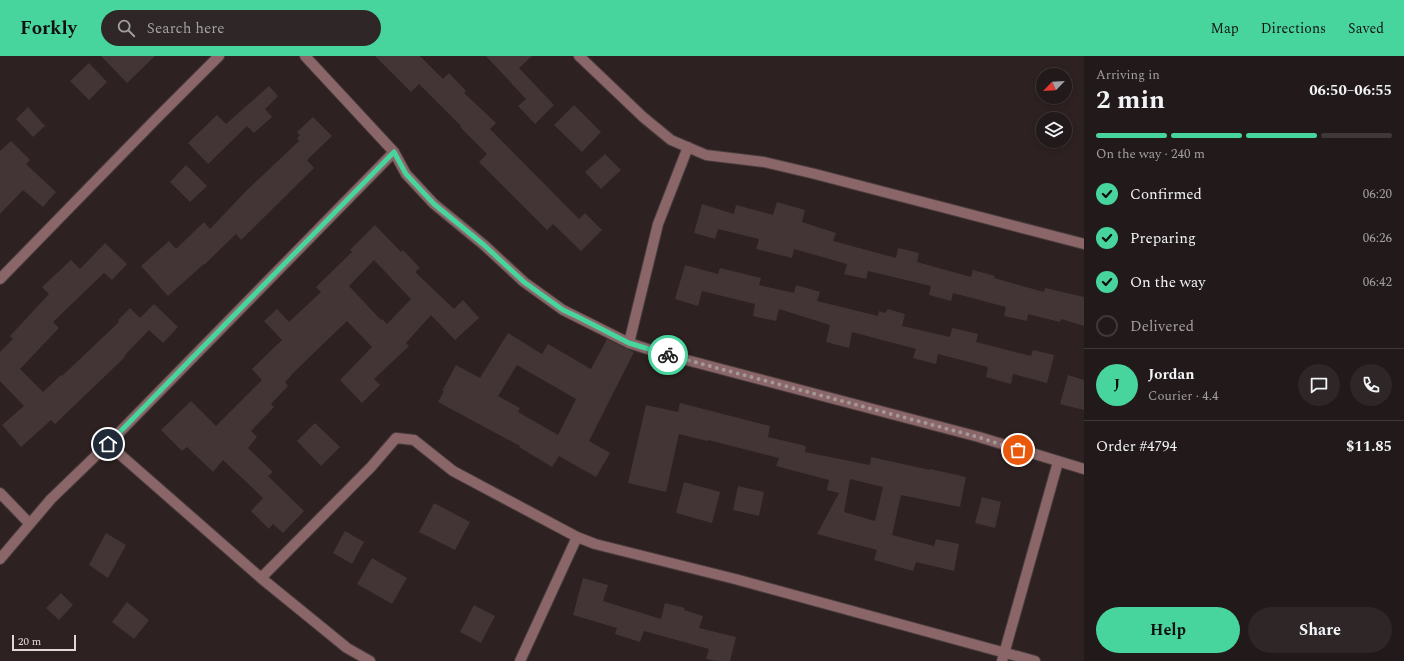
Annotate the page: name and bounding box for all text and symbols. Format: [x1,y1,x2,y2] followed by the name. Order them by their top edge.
[101,10,381,46] search box
[20,14,77,43] text: Forkly
[115,17,137,39] icon: search
[147,17,225,40] text: Search here
[1211,18,1239,39] text: Map
[1261,18,1326,39] text: Directions
[1348,18,1384,39] text: Saved
[1096,65,1160,85] text: Arriving in
[1036,68,1072,104] north arrow
[1036,68,1072,148] map controls
[1309,79,1392,102] text: 06:50–06:55
[1096,80,1165,120] text: 2 min
[1036,112,1072,148] button: layers
[1096,144,1205,164] text: On the way · 240 m
[1096,183,1118,205] icon: check
[1130,183,1202,206] text: Confirmed
[1363,184,1392,204] text: 06:20
[1096,227,1118,249] icon: check
[1130,227,1196,250] text: Preparing
[1363,228,1392,248] text: 06:26
[1096,271,1118,293] icon: check
[1130,271,1205,294] text: On the way
[1363,272,1392,292] text: 06:42
[1130,315,1194,338] text: Delivered
[648,335,688,375] courier
[657,344,679,366] icon: bike
[1148,363,1195,386] text: Jordan
[1298,364,1340,406] button: chat
[1350,364,1392,406] button: phone
[1114,373,1120,396] text: J
[1148,386,1218,406] text: Courier · 4.4
[91,427,125,461] pin
[97,433,119,455] icon: home
[1001,433,1035,467] pin
[1096,435,1177,458] text: Order #4794
[1346,435,1392,458] text: $11.85
[1007,439,1029,461] icon: bag
[1096,607,1240,653] button: Help
[1248,607,1392,653] button: Share
[12,633,76,652] scale bar
[18,633,41,650] text: 20 m

